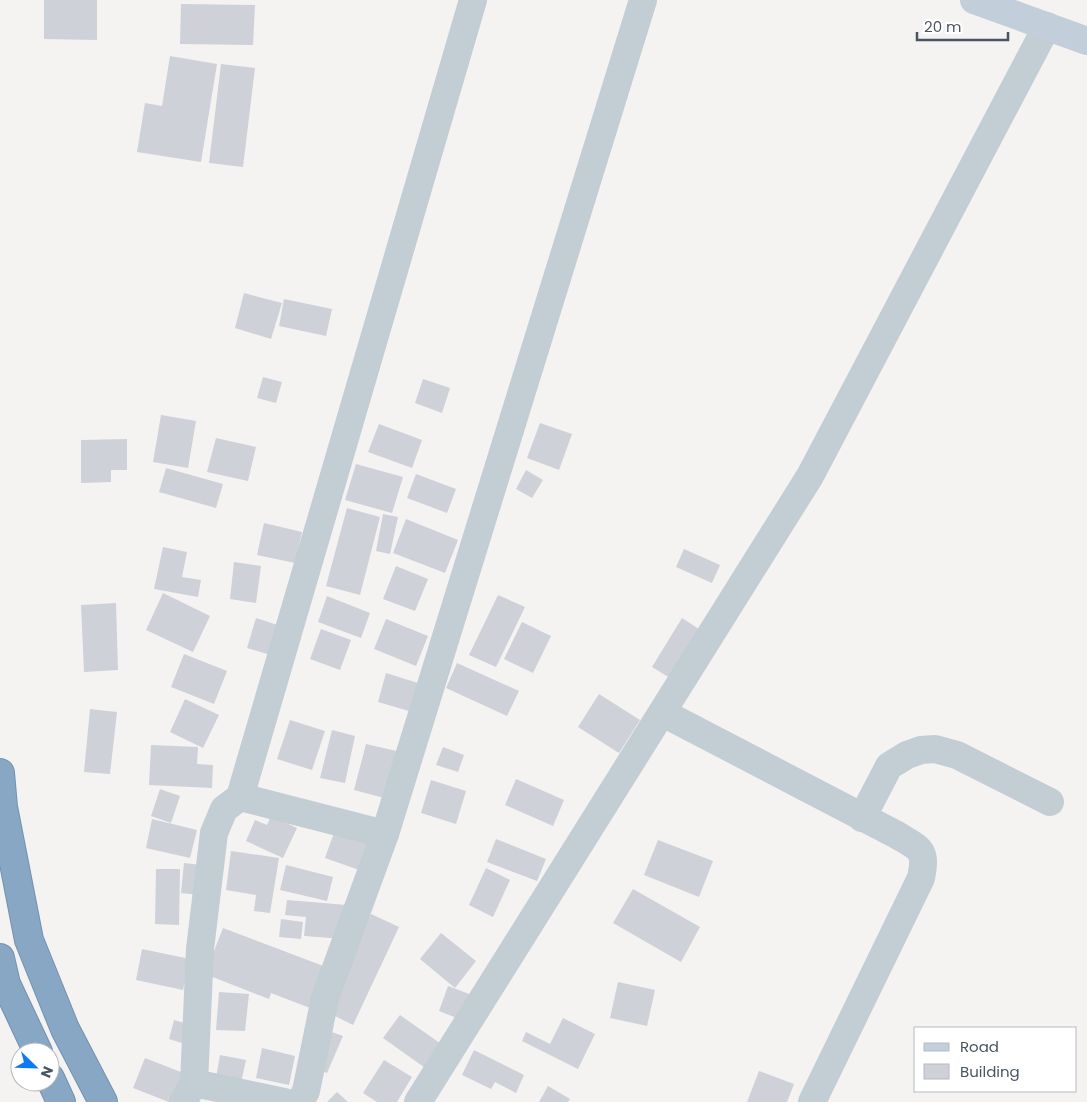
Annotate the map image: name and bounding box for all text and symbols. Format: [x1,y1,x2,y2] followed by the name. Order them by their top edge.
[917,10,1008,42] scale bar
[924,16,962,37] text: 20 m
[914,1027,1077,1092] legend
[960,1036,999,1057] text: Road
[10,1042,60,1092] north arrow
[960,1061,1020,1082] text: Building
[36,1063,58,1081] text: N

